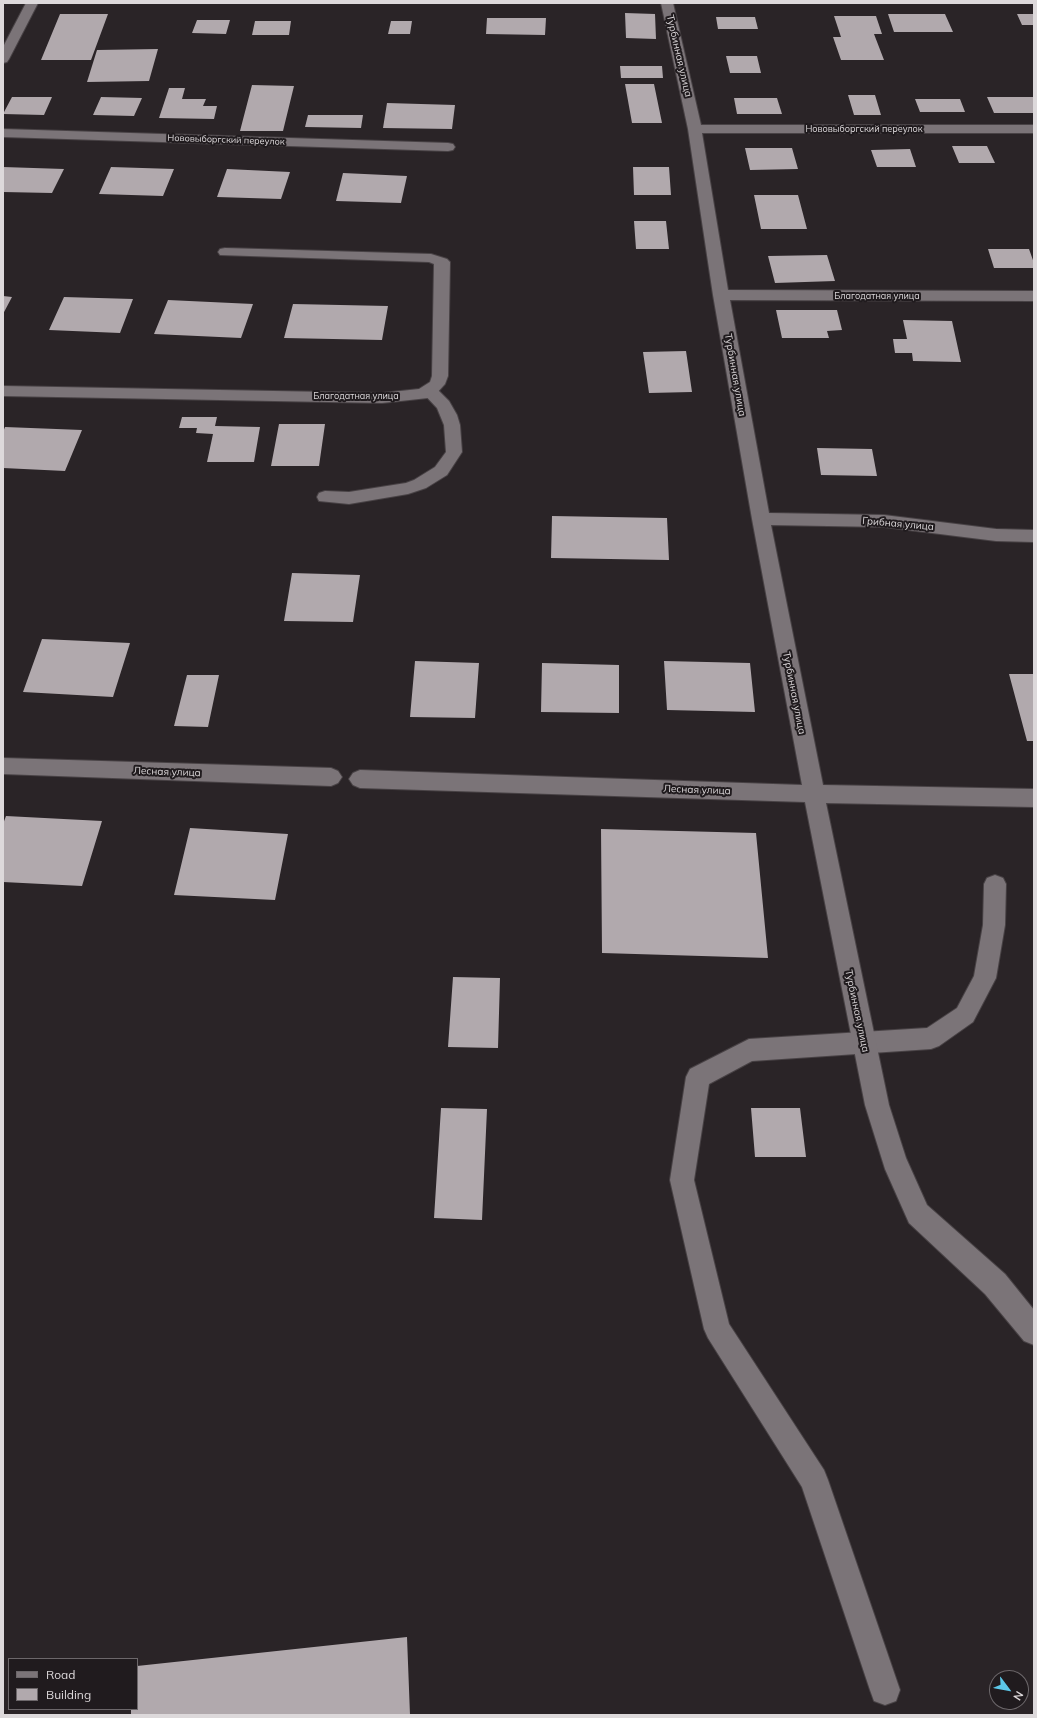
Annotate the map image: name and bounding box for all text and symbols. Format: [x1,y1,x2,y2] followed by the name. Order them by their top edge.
[664,14,694,98] street label: Турбинная улица
[805,124,923,134] street label: Нововыборгский переулок
[167,133,285,147] street label: Нововыборгский переулок
[834,291,920,301] street label: Благодатная улица
[722,333,748,417] street label: Турбинная улица
[313,391,399,401] street label: Благодатная улица
[862,515,934,533] street label: Грибная улица
[780,651,808,735] street label: Турбинная улица
[133,765,201,779] street label: Лесная улица
[663,783,731,797] street label: Лесная улица
[842,969,872,1053] street label: Турбинная улица
[8,1658,138,1710] legend
[46,1667,75,1682] text: Road
[989,1670,1029,1710] north arrow
[46,1687,91,1702] text: Building
[1010,1689,1026,1703] text: N

